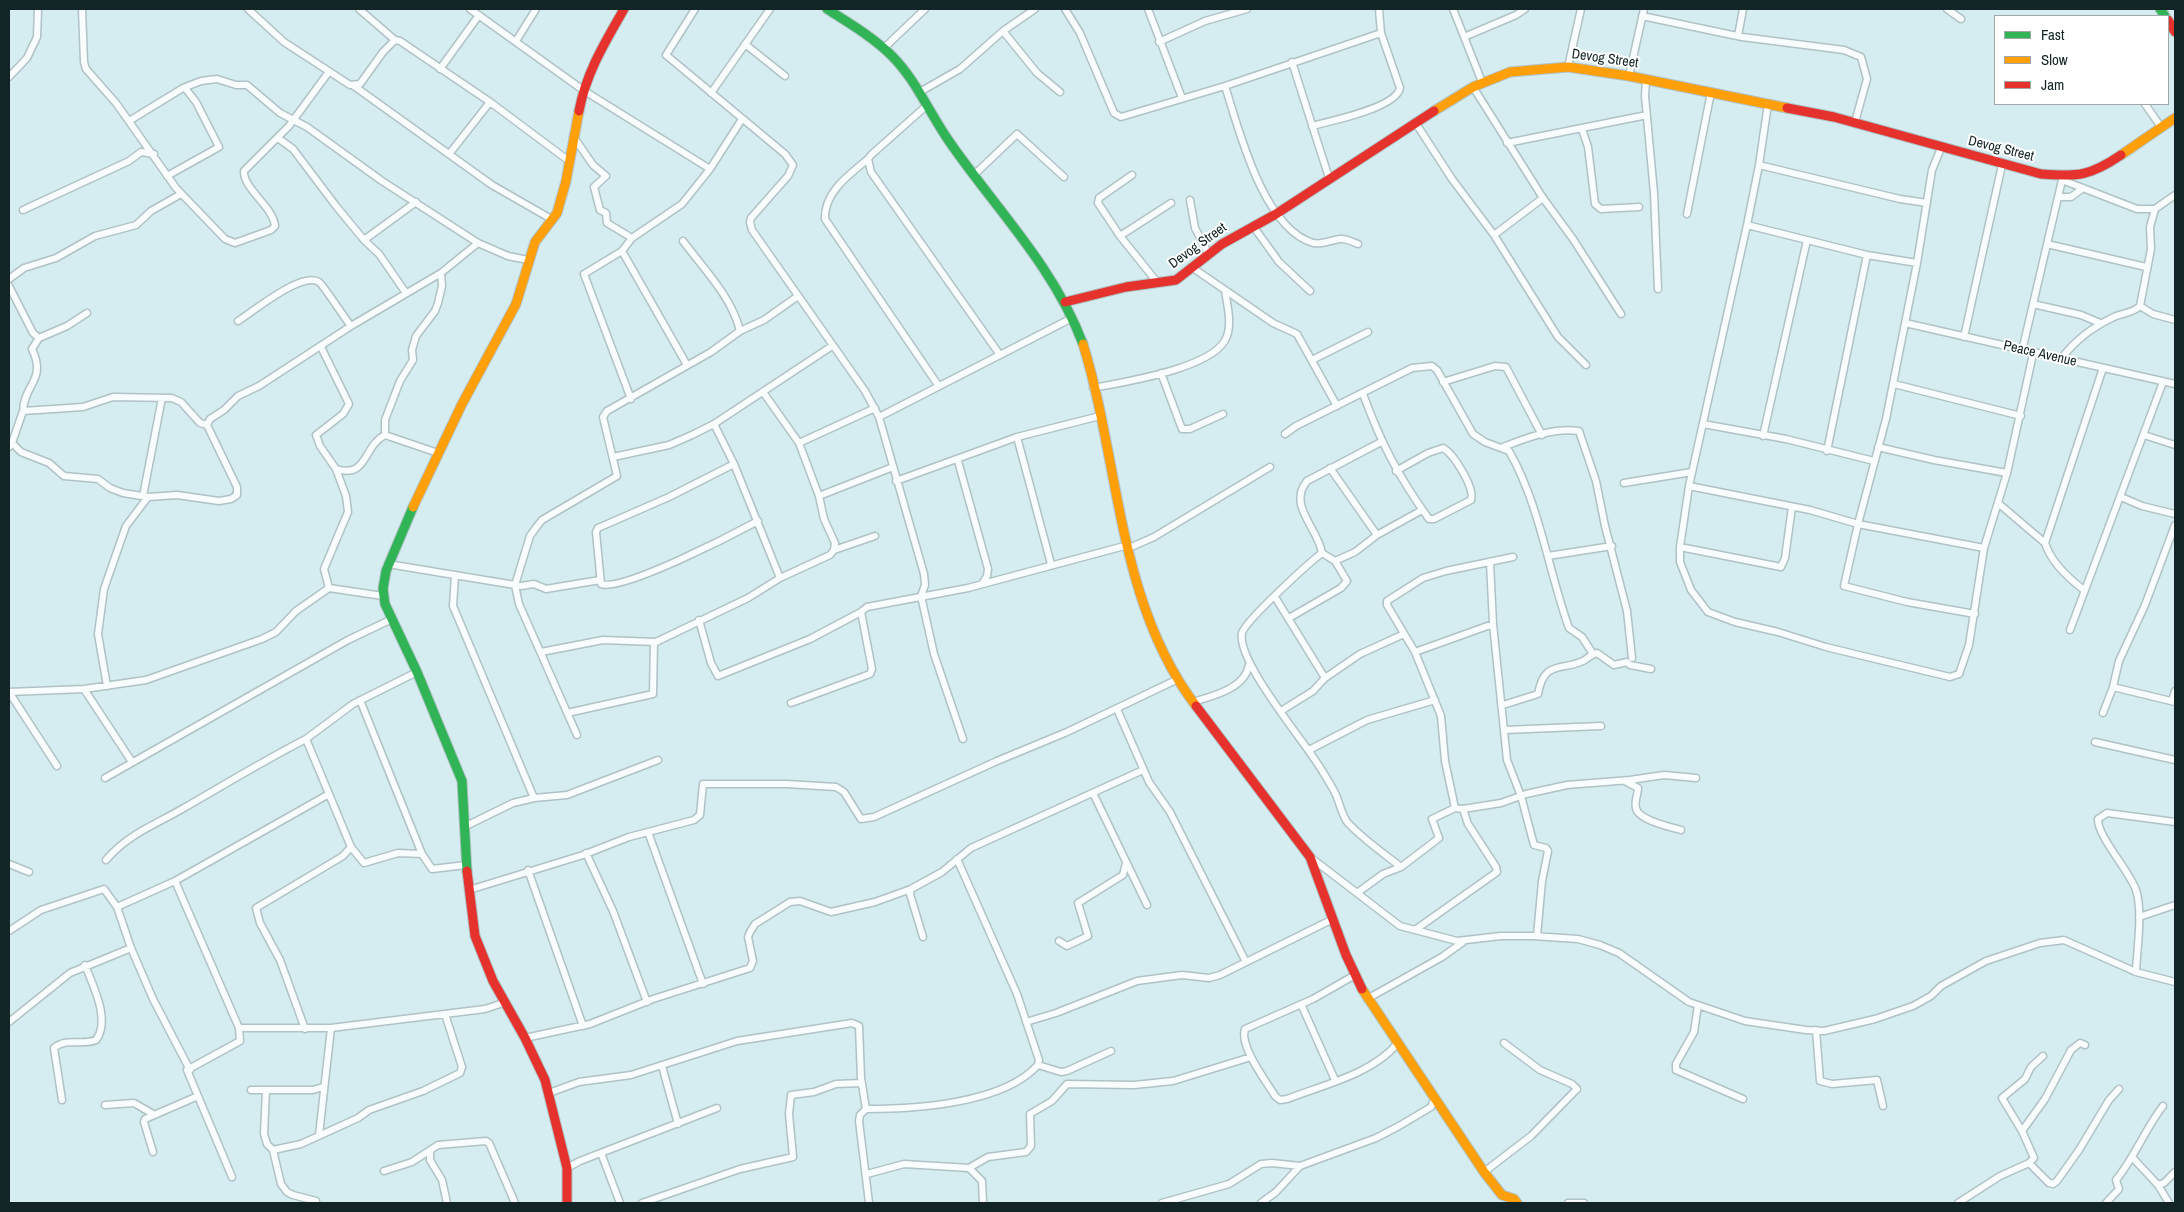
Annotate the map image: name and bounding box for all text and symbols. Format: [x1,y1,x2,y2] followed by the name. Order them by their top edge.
[1994,15,2169,105] legend
[2041,24,2064,45] text: Fast
[1571,46,1639,72] street label: Devog Street
[2041,49,2068,70] text: Slow
[2041,74,2064,95] text: Jam
[1966,133,2036,165] street label: Devog Street
[1166,220,1230,272] street label: Devog Street
[2002,337,2078,371] street label: Peace Avenue

